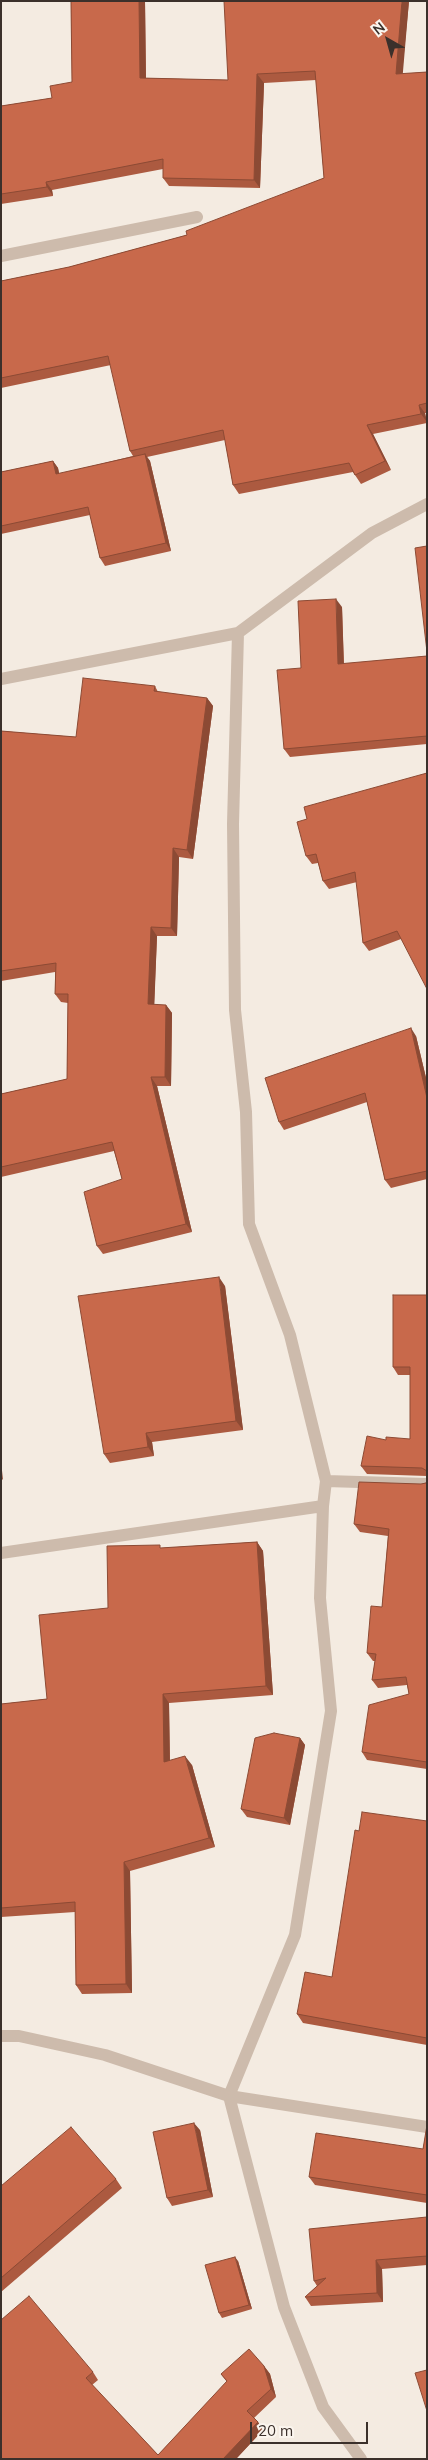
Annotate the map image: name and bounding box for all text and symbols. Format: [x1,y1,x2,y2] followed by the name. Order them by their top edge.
[363,15,413,65] north arrow
[369,18,388,39] text: N
[253,2412,370,2444] scale bar
[258,2421,293,2440] text: 20 m

